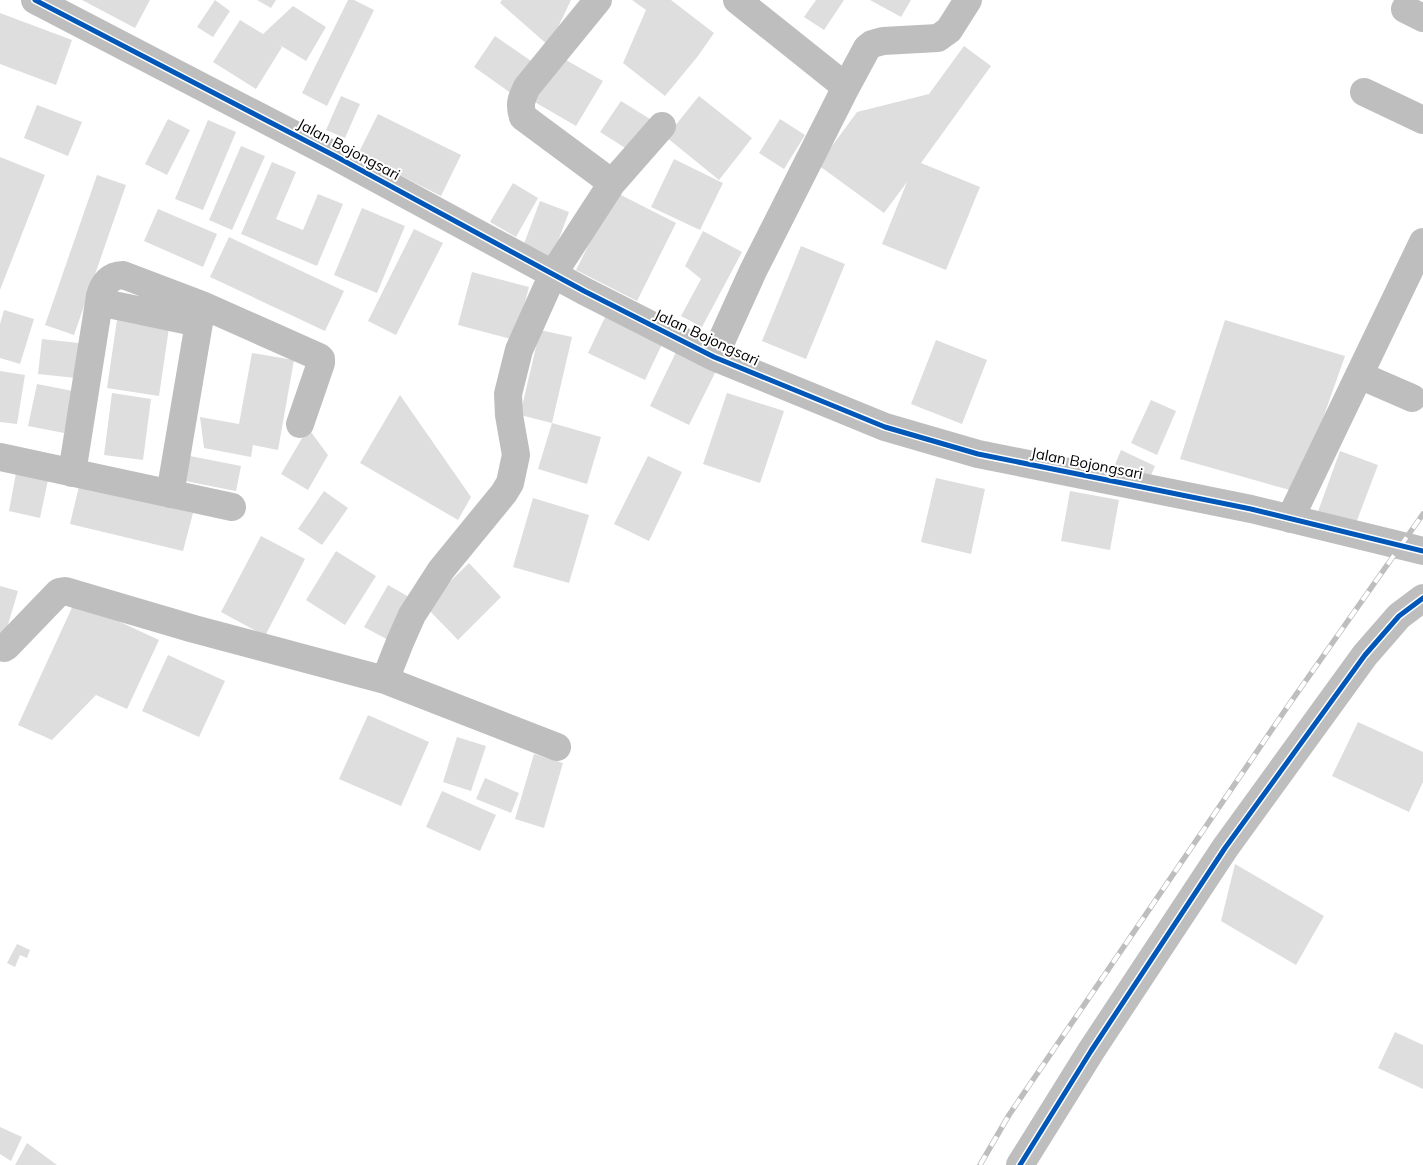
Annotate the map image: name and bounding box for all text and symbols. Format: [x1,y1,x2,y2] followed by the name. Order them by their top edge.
[294,114,404,184] street label: Jalan Bojongsari
[652,304,762,370] street label: Jalan Bojongsari
[1030,443,1144,483] street label: Jalan Bojongsari

